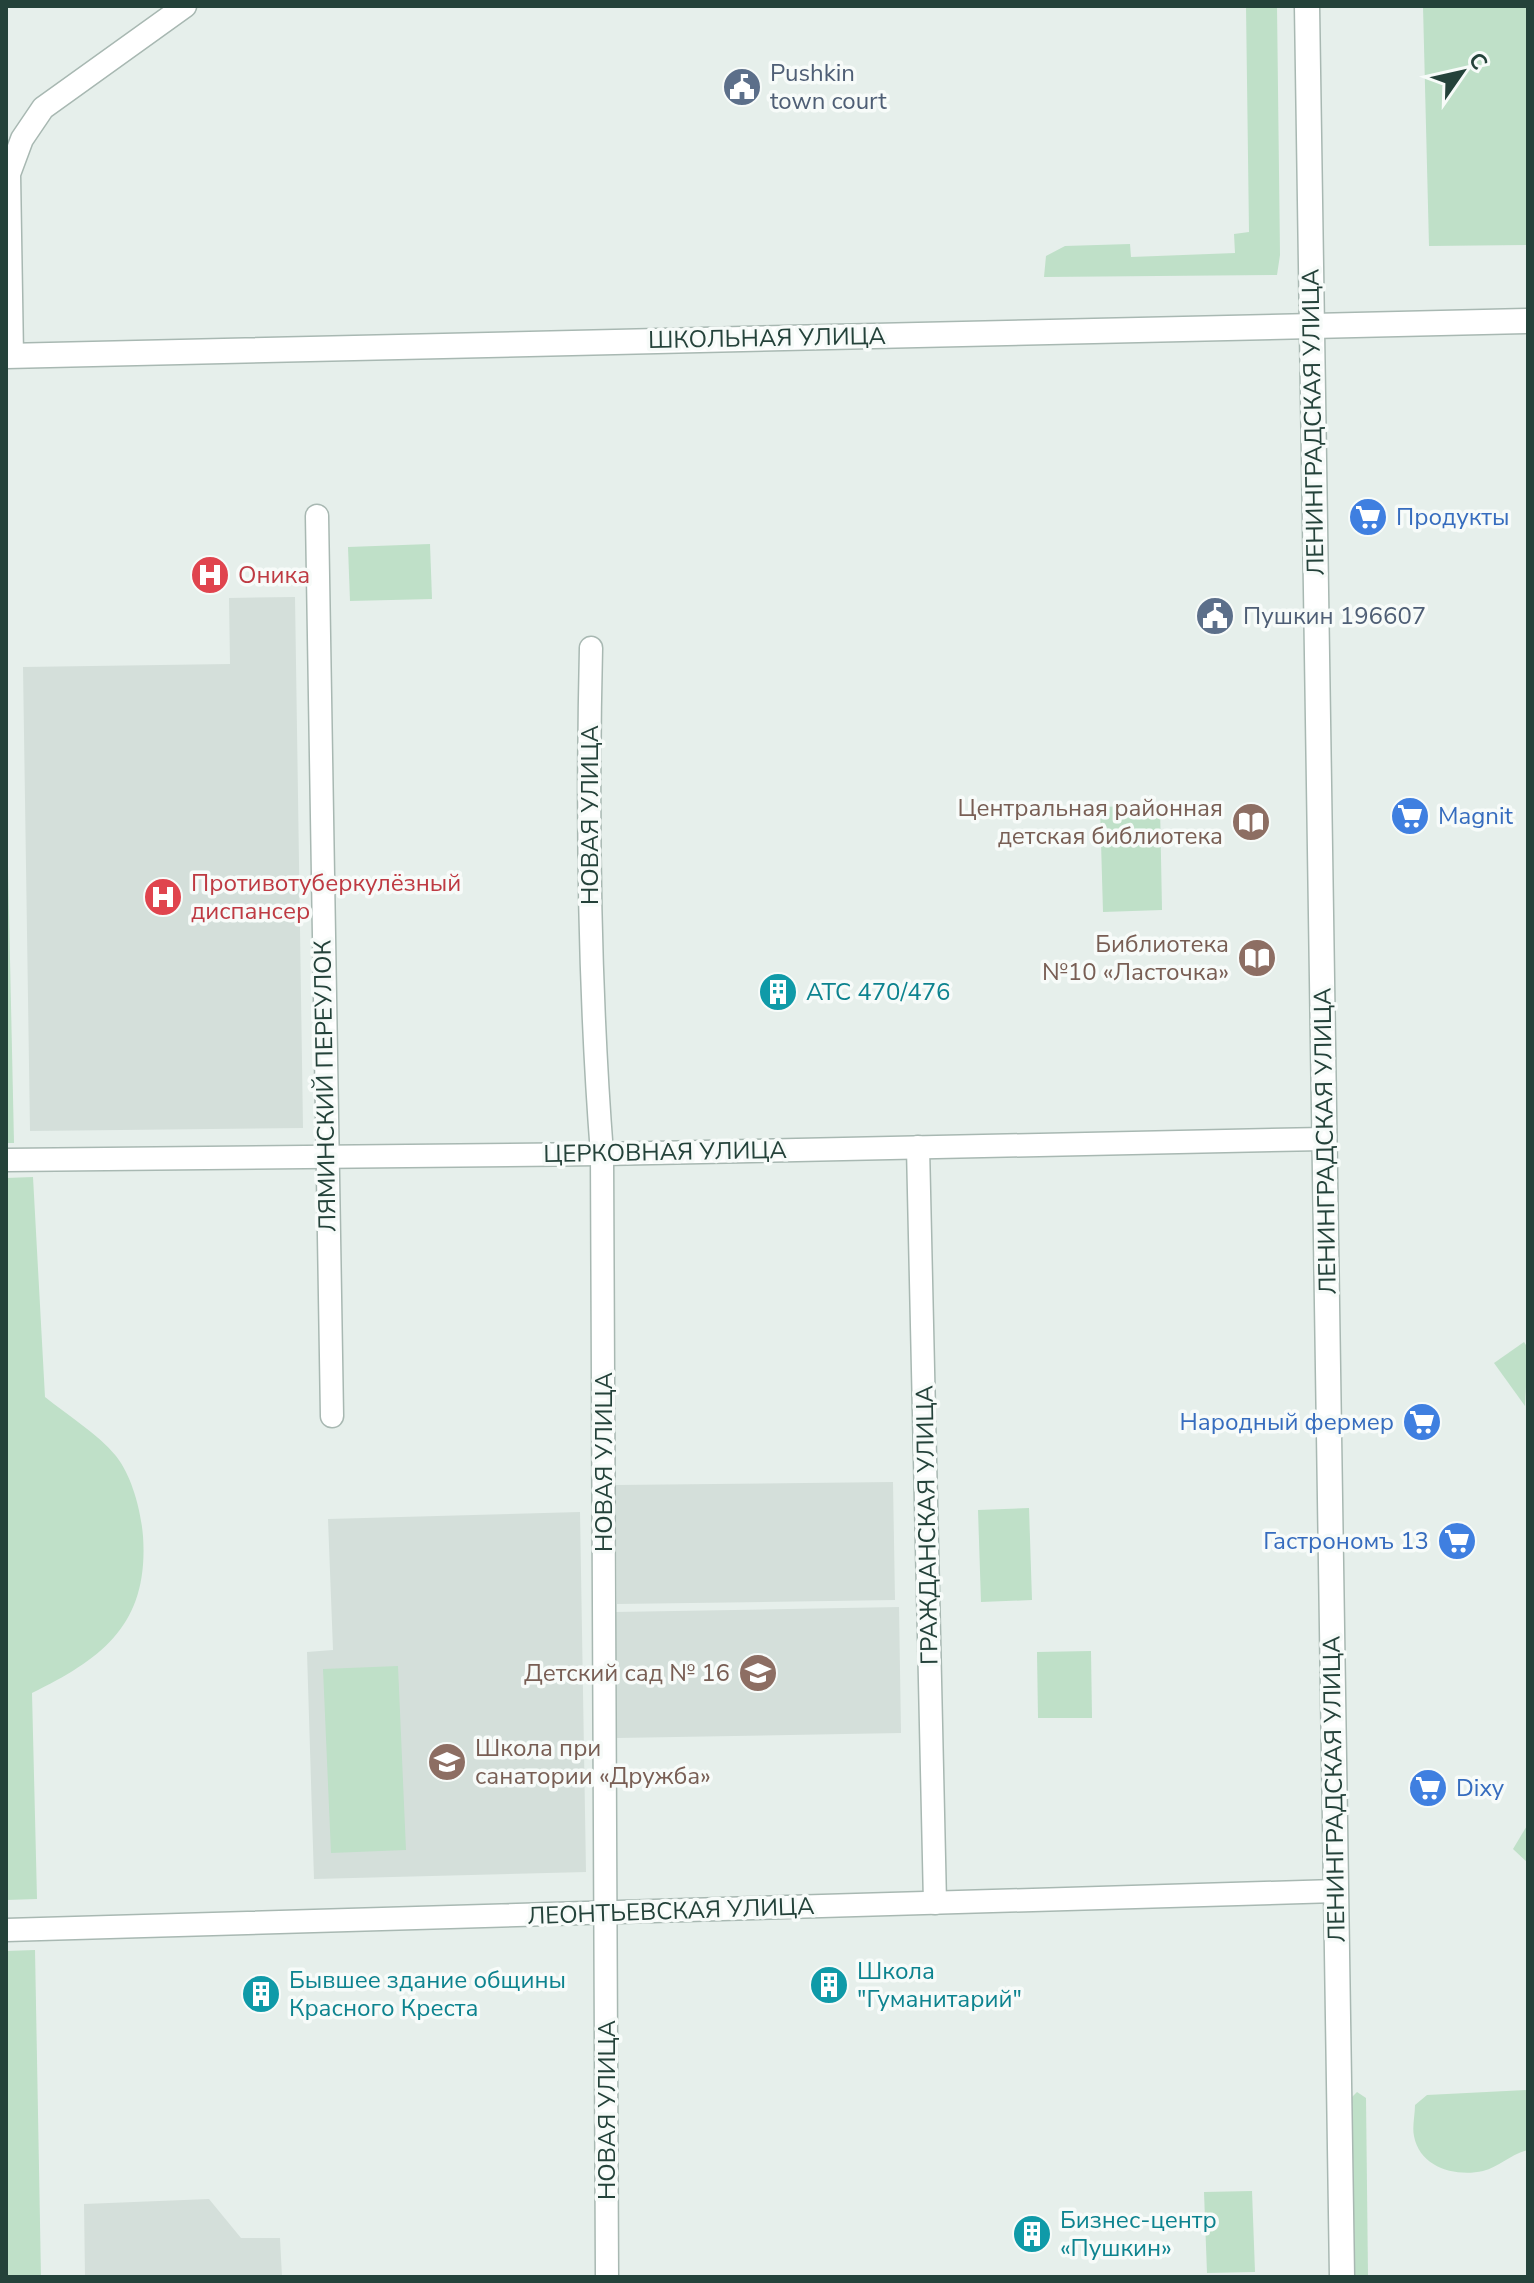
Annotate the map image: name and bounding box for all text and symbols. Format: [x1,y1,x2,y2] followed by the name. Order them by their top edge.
[1422,32,1502,112] north arrow
[1461,47,1494,76] text: С
[770,57,887,117] place label: Pushkin town court
[721,66,763,108] public building icon: Pushkin town court
[1294,268,1332,576] street label: ЛЕНИНГРАДСКАЯ УЛИЦА
[648,320,887,356] street label: ШКОЛЬНАЯ УЛИЦА
[1347,496,1389,538] supermarket icon: Продукты
[1396,501,1510,533] place label: Продукты
[189,554,231,596] hospital icon: Оника
[238,559,310,591] place label: Оника
[1194,595,1236,637] public building icon: Пушкин 196607
[1243,600,1426,632] place label: Пушкин 196607
[574,725,606,905] street label: НОВАЯ УЛИЦА
[957,792,1223,852] place label: Центральная районная детская библиотека
[1389,795,1431,837] supermarket icon: Magnit
[1438,800,1514,832] place label: Magnit
[1230,801,1272,843] library icon: Центральная районная детская библиотека
[191,867,461,927] place label: Противотуберкулёзный диспансер
[142,876,184,918] hospital icon: Противотуберкулёзный диспансер
[1042,928,1229,988] place label: Библиотека №10 «Ласточка»
[1236,937,1278,979] library icon: Библиотека №10 «Ласточка»
[306,939,344,1232] street label: ЛЯМИНСКИЙ ПЕРЕУЛОК
[757,971,799,1013] building icon: АТС 470/476
[806,976,950,1008] place label: АТС 470/476
[1306,987,1344,1295] street label: ЛЕНИНГРАДСКАЯ УЛИЦА
[543,1134,788,1170] street label: ЦЕРКОВНАЯ УЛИЦА
[588,1372,620,1552] street label: НОВАЯ УЛИЦА
[909,1384,945,1665] street label: ГРАЖДАНСКАЯ УЛИЦА
[1401,1401,1443,1443] supermarket icon: Народный фермер
[1180,1406,1394,1438] place label: Народный фермер
[1436,1520,1478,1562] supermarket icon: Гастрономъ 13
[1263,1525,1429,1557] place label: Гастрономъ 13
[1315,1635,1353,1943] street label: ЛЕНИНГРАДСКАЯ УЛИЦА
[737,1652,779,1694] school or university icon: Детский сад № 16
[524,1657,730,1689] place label: Детский сад № 16
[475,1732,711,1792] place label: Школа при санатории «Дружба»
[426,1741,468,1783] school or university icon: Школа при санатории «Дружба»
[1407,1767,1449,1809] supermarket icon: Dixy
[1456,1772,1505,1804] place label: Dixy
[527,1890,816,1932] street label: ЛЕОНТЬЕВСКАЯ УЛИЦА
[857,1955,1022,2015] place label: Школа "Гуманитарий"
[289,1964,566,2024] place label: Бывшее здание общины Красного Креста
[808,1964,850,2006] building icon: Школа "Гуманитарий"
[240,1973,282,2015] building icon: Бывшее здание общины Красного Креста
[591,2020,623,2200] street label: НОВАЯ УЛИЦА
[1060,2204,1217,2264] place label: Бизнес-центр «Пушкин»
[1011,2213,1053,2255] building icon: Бизнес-центр «Пушкин»

